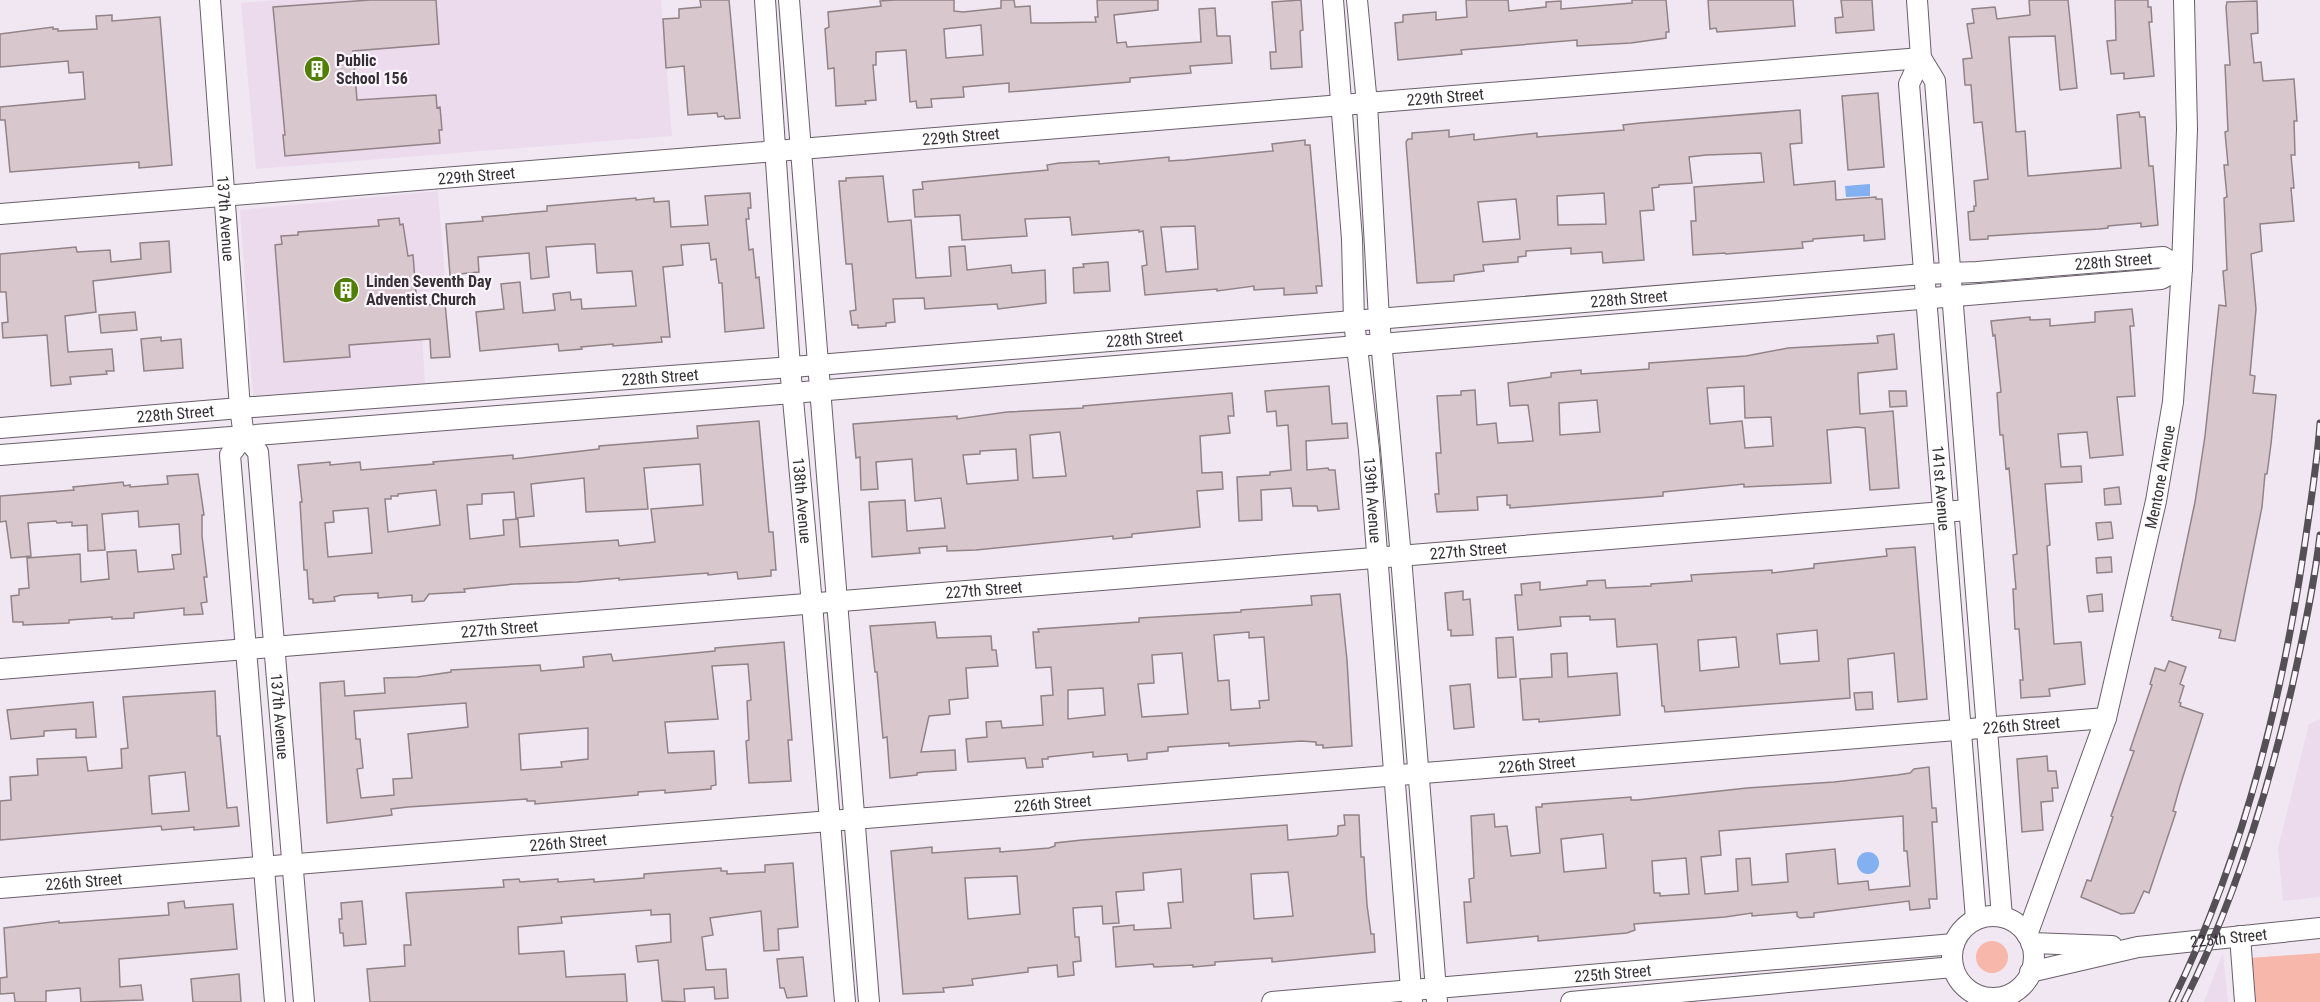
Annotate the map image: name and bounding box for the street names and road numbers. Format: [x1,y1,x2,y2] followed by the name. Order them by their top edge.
[1406,84,1485,109] street label: 229th Street
[922,123,1000,149] street label: 229th Street
[437,163,516,188] street label: 229th Street
[213,175,239,262] street label: 137th Avenue
[2074,248,2153,274] street label: 228th Street
[1590,286,1668,311] street label: 228th Street
[1105,325,1184,351] street label: 228th Street
[621,364,700,389] street label: 228th Street
[136,401,215,426] street label: 228th Street
[2140,424,2178,531] street label: Mentone Avenue
[1929,445,1954,531] street label: 141st Avenue
[789,457,816,544] street label: 138th Avenue
[1360,457,1386,544] street label: 139th Avenue
[1429,538,1508,563] street label: 227th Street
[944,577,1023,602] street label: 227th Street
[460,616,539,641] street label: 227th Street
[267,673,293,760] street label: 137th Avenue
[1982,712,2061,737] street label: 226th Street
[1498,751,1577,777] street label: 226th Street
[1013,790,1092,816] street label: 226th Street
[529,830,608,855] street label: 226th Street
[44,869,123,894] street label: 226th Street
[2189,924,2268,951] street label: 225th Street
[1573,960,1652,986] street label: 225th Street

